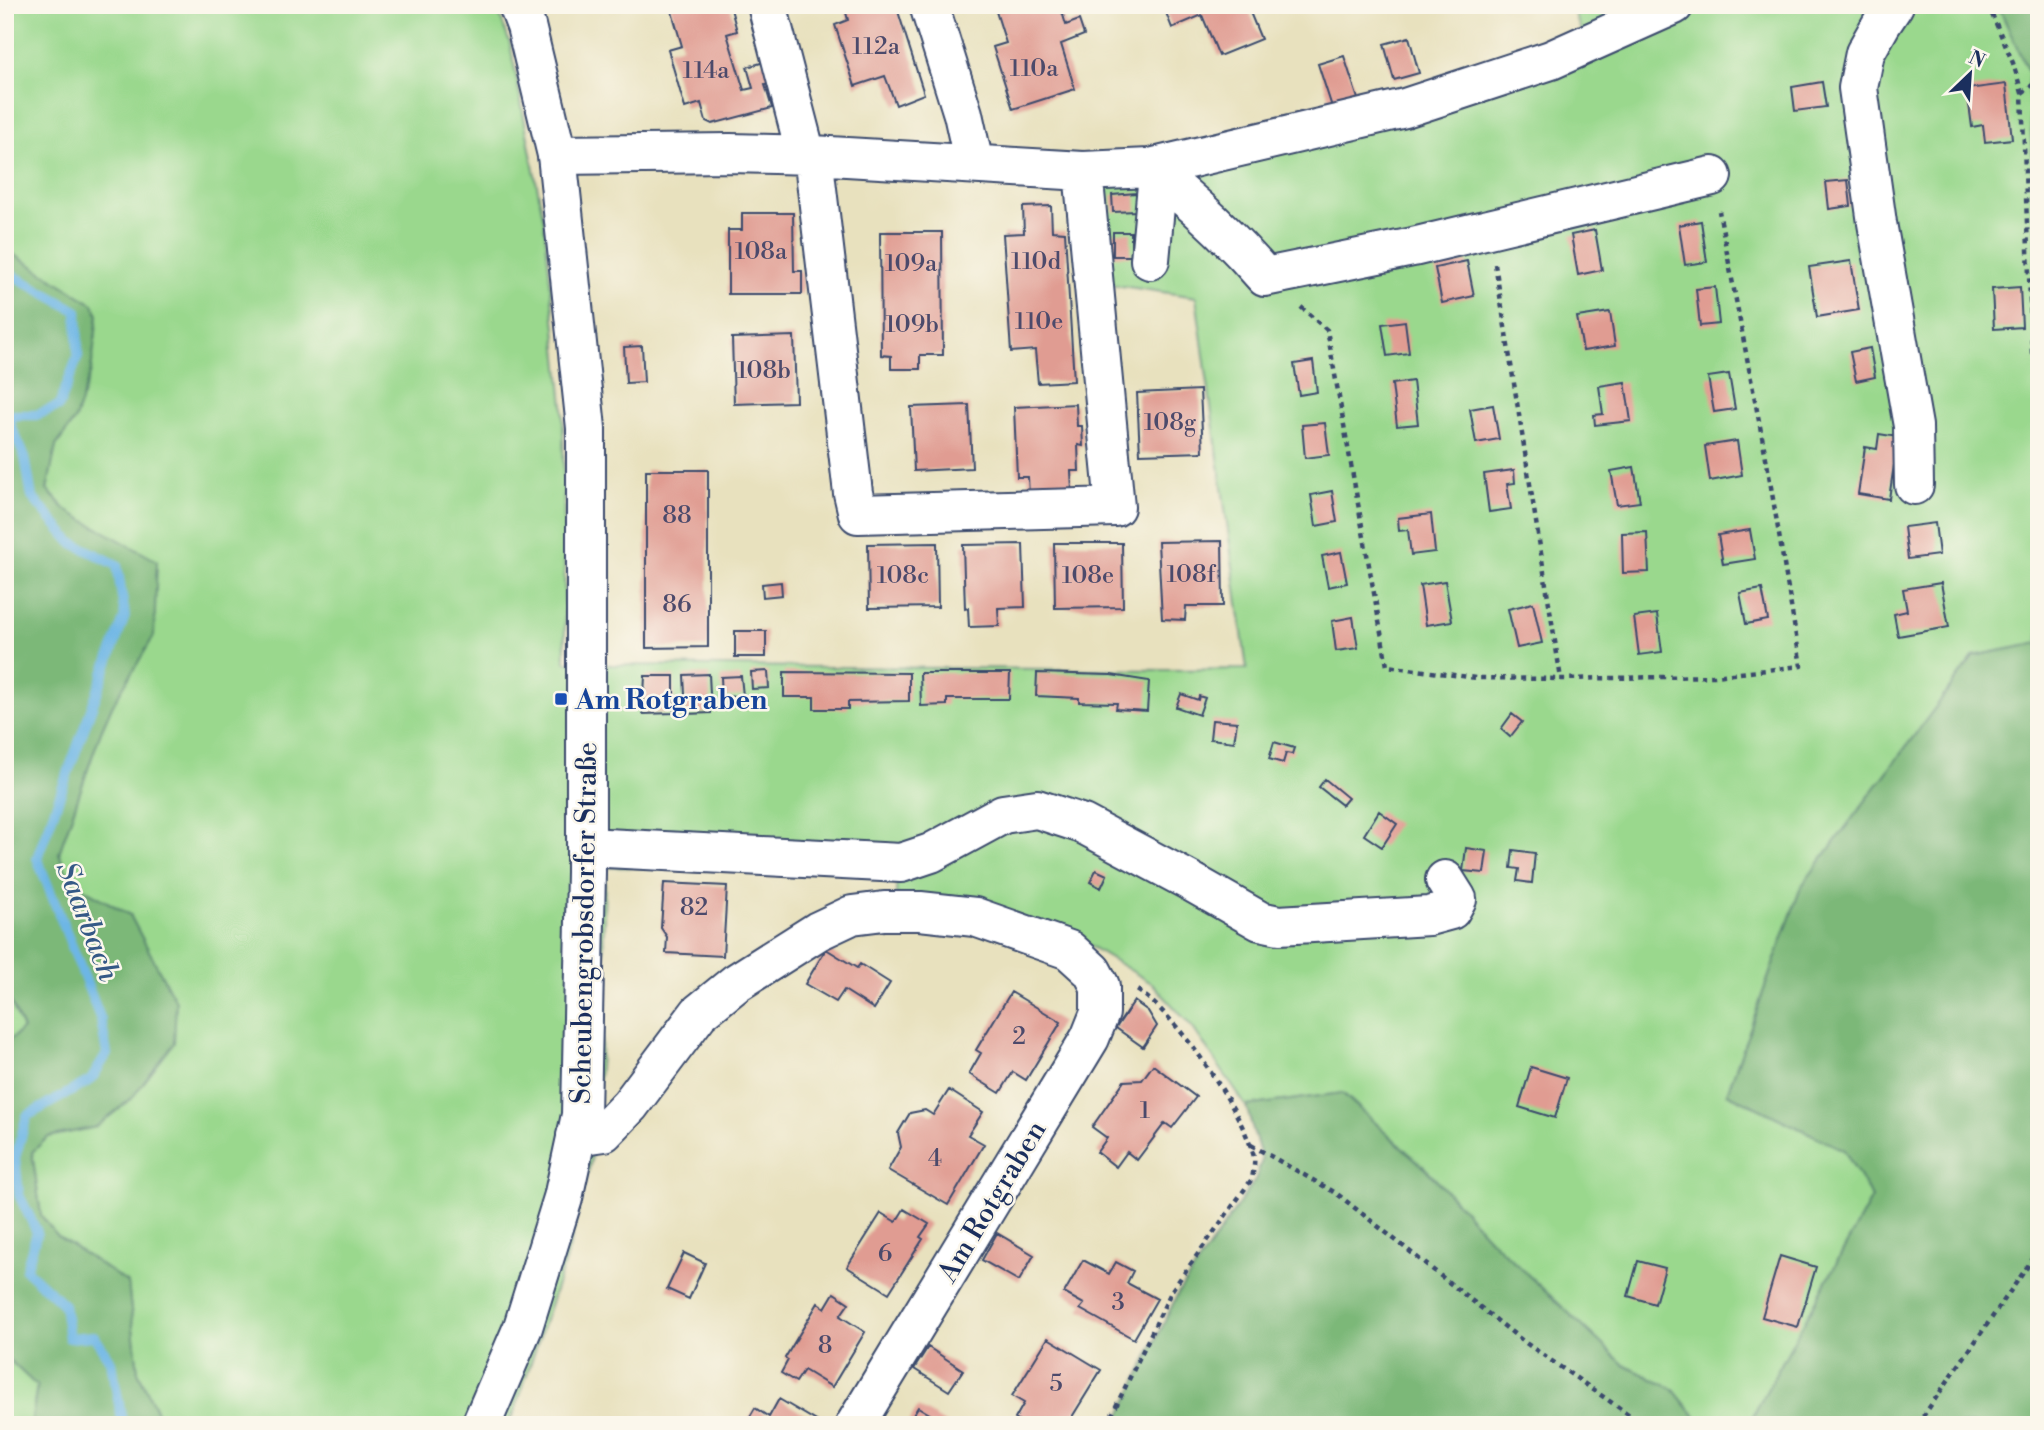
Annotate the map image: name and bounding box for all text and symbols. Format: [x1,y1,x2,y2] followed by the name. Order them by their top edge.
[852,32,901,62] house number: 112a
[1936,38,2006,108] north arrow
[1965,45,1989,74] text: N
[1010,54,1059,84] house number: 110a
[683,56,730,86] house number: 114a
[735,237,788,267] house number: 108a
[1011,247,1061,277] house number: 110d
[885,249,938,279] house number: 109a
[1015,307,1063,337] house number: 110e
[885,310,939,340] house number: 109b
[737,356,791,386] house number: 108b
[1144,408,1197,438] house number: 108g
[662,501,692,531] house number: 88
[1167,560,1217,590] house number: 108f
[877,561,929,591] house number: 108c
[1062,561,1114,591] house number: 108e
[662,590,692,620] house number: 86
[574,683,768,718] place label: Am Rotgraben
[553,691,569,707] marker: Am Rotgraben
[564,742,605,1105] street label: Scheubengrobsdorfer Straße
[47,856,127,987] water label: Saarbach
[680,893,708,923] house number: 82
[1012,1022,1026,1052] house number: 2
[1140,1096,1151,1126] house number: 1
[930,1114,1054,1290] street label: Am Rotgraben
[928,1144,942,1174] house number: 4
[878,1239,892,1269] house number: 6
[1111,1288,1125,1318] house number: 3
[818,1331,832,1361] house number: 8
[1049,1369,1063,1399] house number: 5

